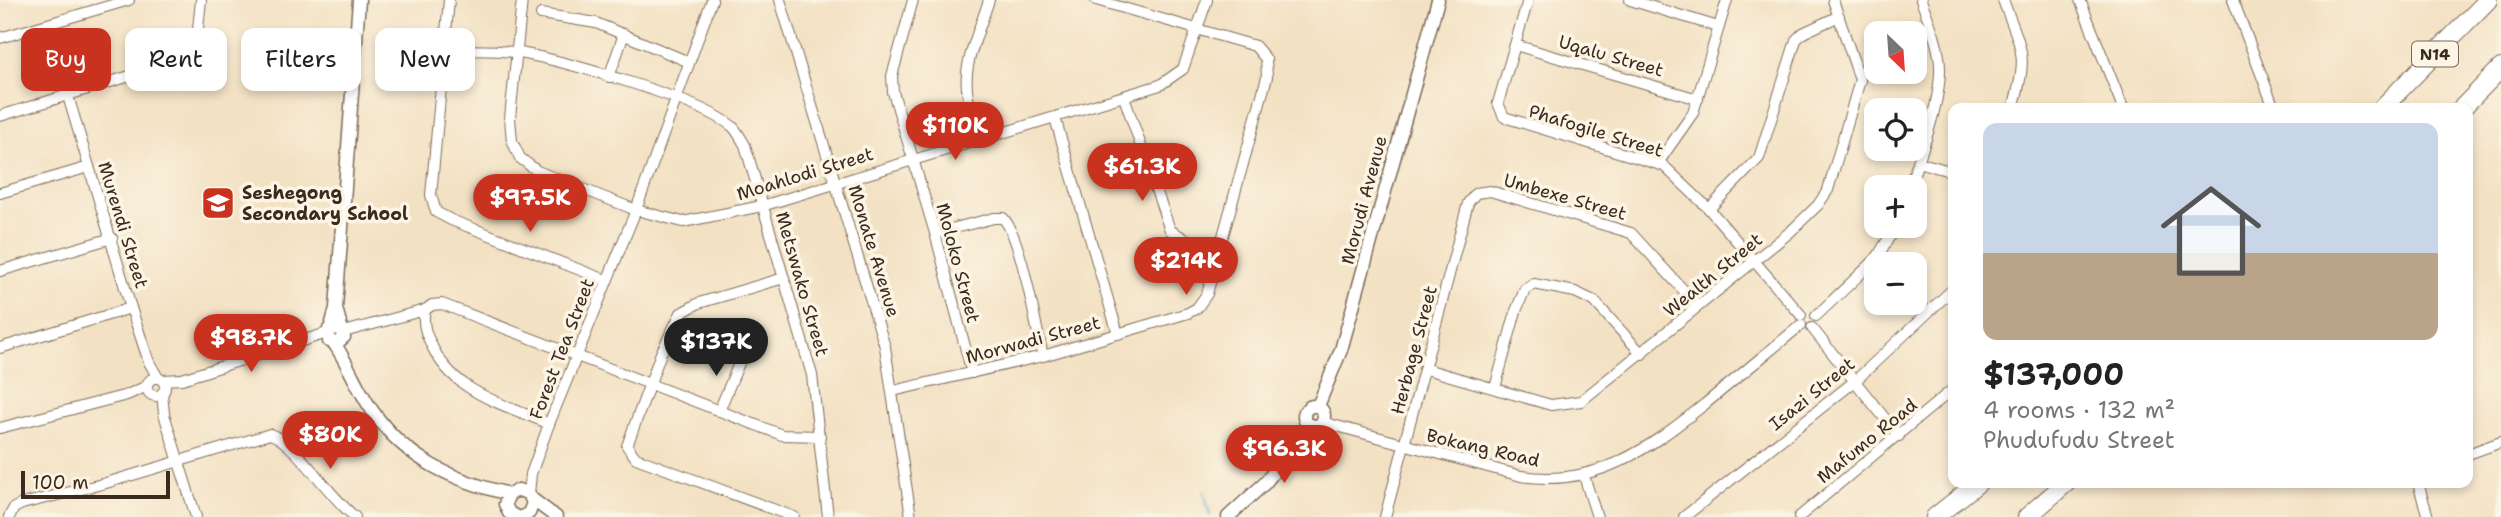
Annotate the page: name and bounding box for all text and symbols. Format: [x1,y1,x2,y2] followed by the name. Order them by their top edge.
[1864,21,1927,84] north arrow
[1864,21,1927,315] map controls
[21,28,111,91] chip: Buy
[125,28,227,91] chip: Rent
[241,28,361,91] chip: Filters
[375,28,475,91] chip: New
[1556,30,1666,82] street label: Uqalu Street
[2412,42,2458,66] road number: N14
[1864,98,1927,161] button: locate
[1526,99,1666,163] street label: Phafogile Street
[906,102,1004,162] pin: $110K
[922,110,988,140] text: $110K
[1335,133,1393,267] street label: Morudi Avenue
[734,142,876,206] street label: Moahlodi Street
[1085,144,1199,203] pin: $61.3K
[1103,151,1181,181] text: $61.3K
[92,159,154,291] street label: Murendi Street
[1501,168,1629,226] street label: Umbexe Street
[2148,168,2274,294] icon: home
[473,174,587,234] pin: $97.5K
[1864,175,1927,238] button: +
[242,181,408,226] place label: Seshegong Secondary School
[489,182,571,212] text: $97.5K
[842,182,906,320] street label: Monate Avenue
[199,184,237,222] school or university icon: Seshegong Secondary School
[930,200,986,326] street label: Moloko Street
[770,209,834,359] street label: Metswako Street
[1658,228,1768,322] street label: Wealth Street
[1137,238,1235,297] pin: $214K
[1150,245,1222,275] text: $214K
[1864,252,1927,315] button: −
[524,275,600,423] street label: Forest Tea Street
[1385,283,1443,417] street label: Herbage Street
[963,311,1103,369] street label: Morwadi Street
[194,314,308,374] pin: $98.7K
[667,318,765,378] pin: $137K
[210,322,292,352] text: $98.7K
[680,326,752,356] text: $137K
[1764,352,1860,436] street label: Isazi Street
[1983,354,2124,395] text: $137,000
[1812,393,1922,489] street label: Mafumo Road
[1983,395,2175,425] text: 4 rooms · 132 m²
[289,412,371,471] pin: $80K
[298,419,362,449] text: $80K
[1424,423,1542,473] street label: Bokang Road
[1983,425,2175,455] text: Phudufudu Street
[1227,426,1341,485] pin: $96.3K
[1242,433,1326,463] text: $96.3K
[21,468,170,500] scale bar
[32,470,89,495] text: 100 m

